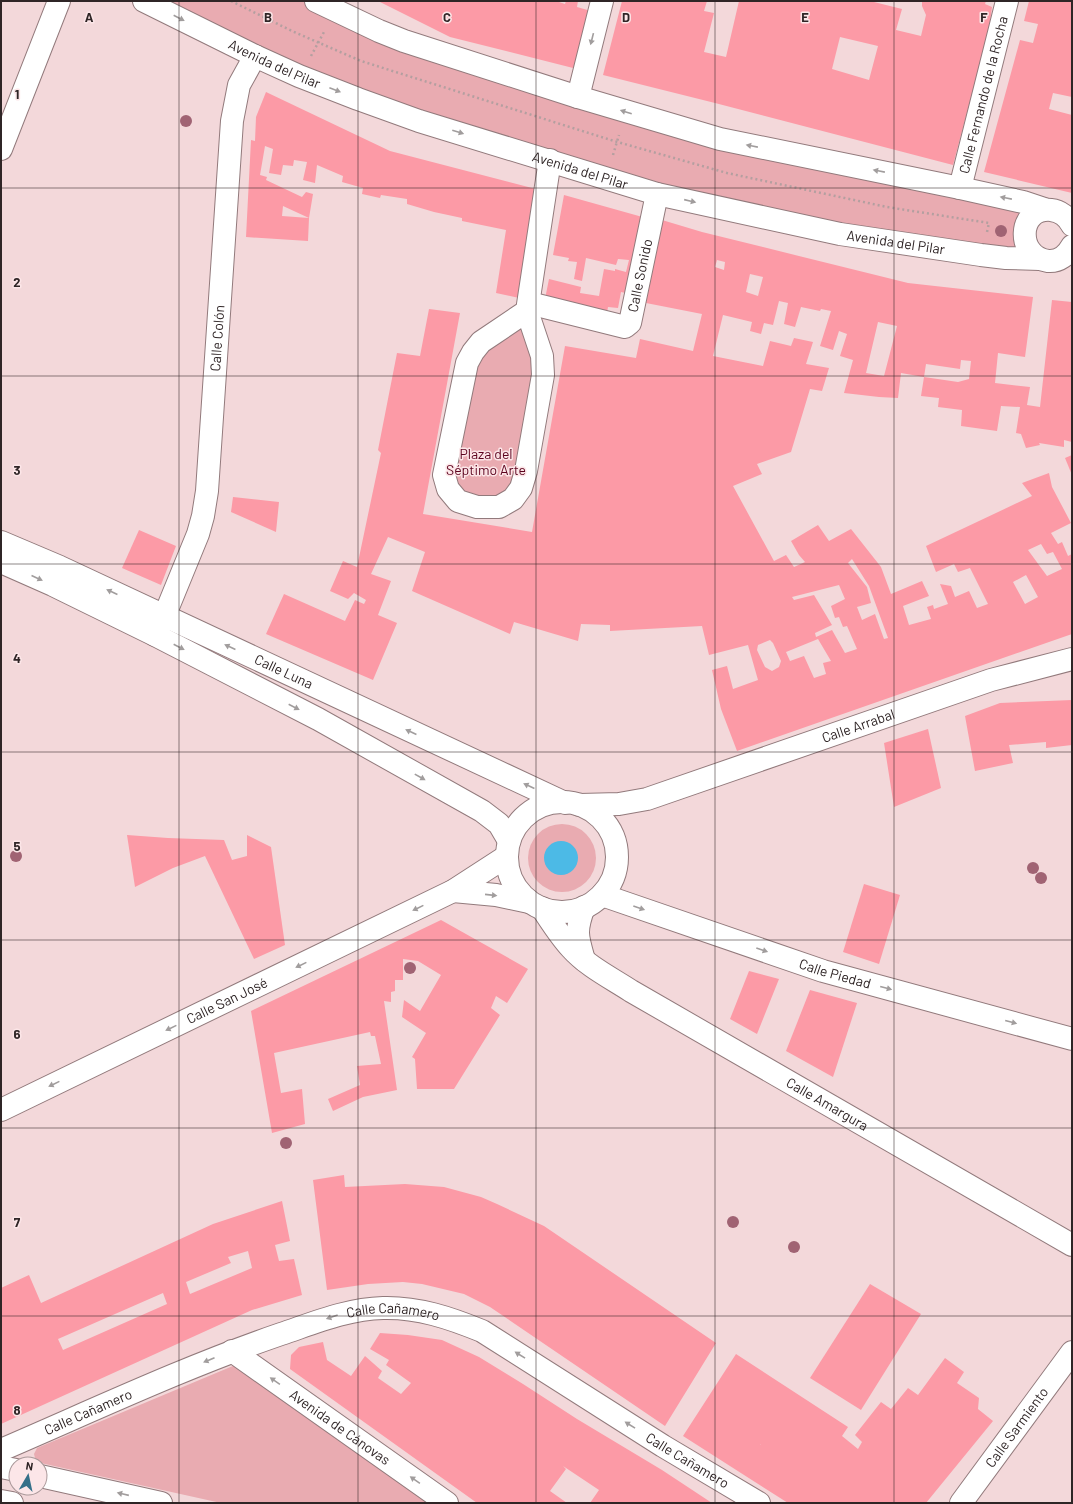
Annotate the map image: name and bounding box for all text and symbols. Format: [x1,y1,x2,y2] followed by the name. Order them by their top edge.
[85,9,94,25] text: A
[264,9,272,25] text: B
[443,9,451,25] text: C
[622,9,630,25] text: D
[801,9,809,25] text: E
[955,14,1011,174] street label: Calle Fernando de la Rocha
[173,15,184,22] one-way arrow
[589,33,595,45] one-way arrow
[226,35,323,92] street label: Avenida del Pilar
[15,86,19,102] text: 1
[329,88,341,94] one-way arrow
[620,109,632,115] one-way arrow
[452,129,464,135] one-way arrow
[746,142,758,148] one-way arrow
[530,147,630,193] street label: Avenida del Pilar
[873,168,885,174] one-way arrow
[1000,195,1013,201] one-way arrow
[684,198,696,204] one-way arrow
[845,226,946,258] street label: Avenida del Pilar
[624,237,655,314] street label: Calle Sonido
[13,274,21,290] text: 2
[206,304,228,372] street label: Calle Colón
[446,445,526,478] park label: Plaza del Séptimo Arte
[13,462,21,478] text: 3
[31,575,42,581] one-way arrow
[107,589,118,595] one-way arrow
[173,644,185,650] one-way arrow
[224,644,236,650] one-way arrow
[13,650,21,666] text: 4
[252,650,316,692] street label: Calle Luna
[288,704,300,710] one-way arrow
[819,705,897,746] street label: Calle Arrabal
[406,729,417,735] one-way arrow
[414,773,426,780] one-way arrow
[524,783,535,789] one-way arrow
[13,838,21,854] text: 5
[485,892,497,898] one-way arrow
[412,905,423,911] one-way arrow
[633,905,645,911] one-way arrow
[756,947,768,953] one-way arrow
[797,954,873,992] street label: Calle Piedad
[295,962,306,968] one-way arrow
[183,973,270,1027] street label: Calle San José
[880,985,892,991] one-way arrow
[1005,1020,1017,1026] one-way arrow
[165,1025,177,1031] one-way arrow
[14,1026,21,1042] text: 6
[784,1073,872,1134] street label: Calle Amargura
[48,1081,60,1087] one-way arrow
[14,1214,21,1230] text: 7
[345,1299,442,1324] street label: Calle Cañamero
[325,1314,337,1320] one-way arrow
[515,1351,525,1359] one-way arrow
[203,1358,215,1364] one-way arrow
[270,1377,280,1385] one-way arrow
[981,1383,1051,1470] street label: Calle Sarmiento
[41,1385,134,1438] street label: Calle Cañamero
[286,1385,394,1468] street label: Avenida de Cánovas
[13,1402,21,1418] text: 8
[624,1421,636,1428] one-way arrow
[643,1428,732,1491] street label: Calle Cañamero
[8,1456,48,1496] north arrow
[25,1459,34,1473] text: N
[410,1476,420,1484] one-way arrow
[117,1491,129,1497] one-way arrow

